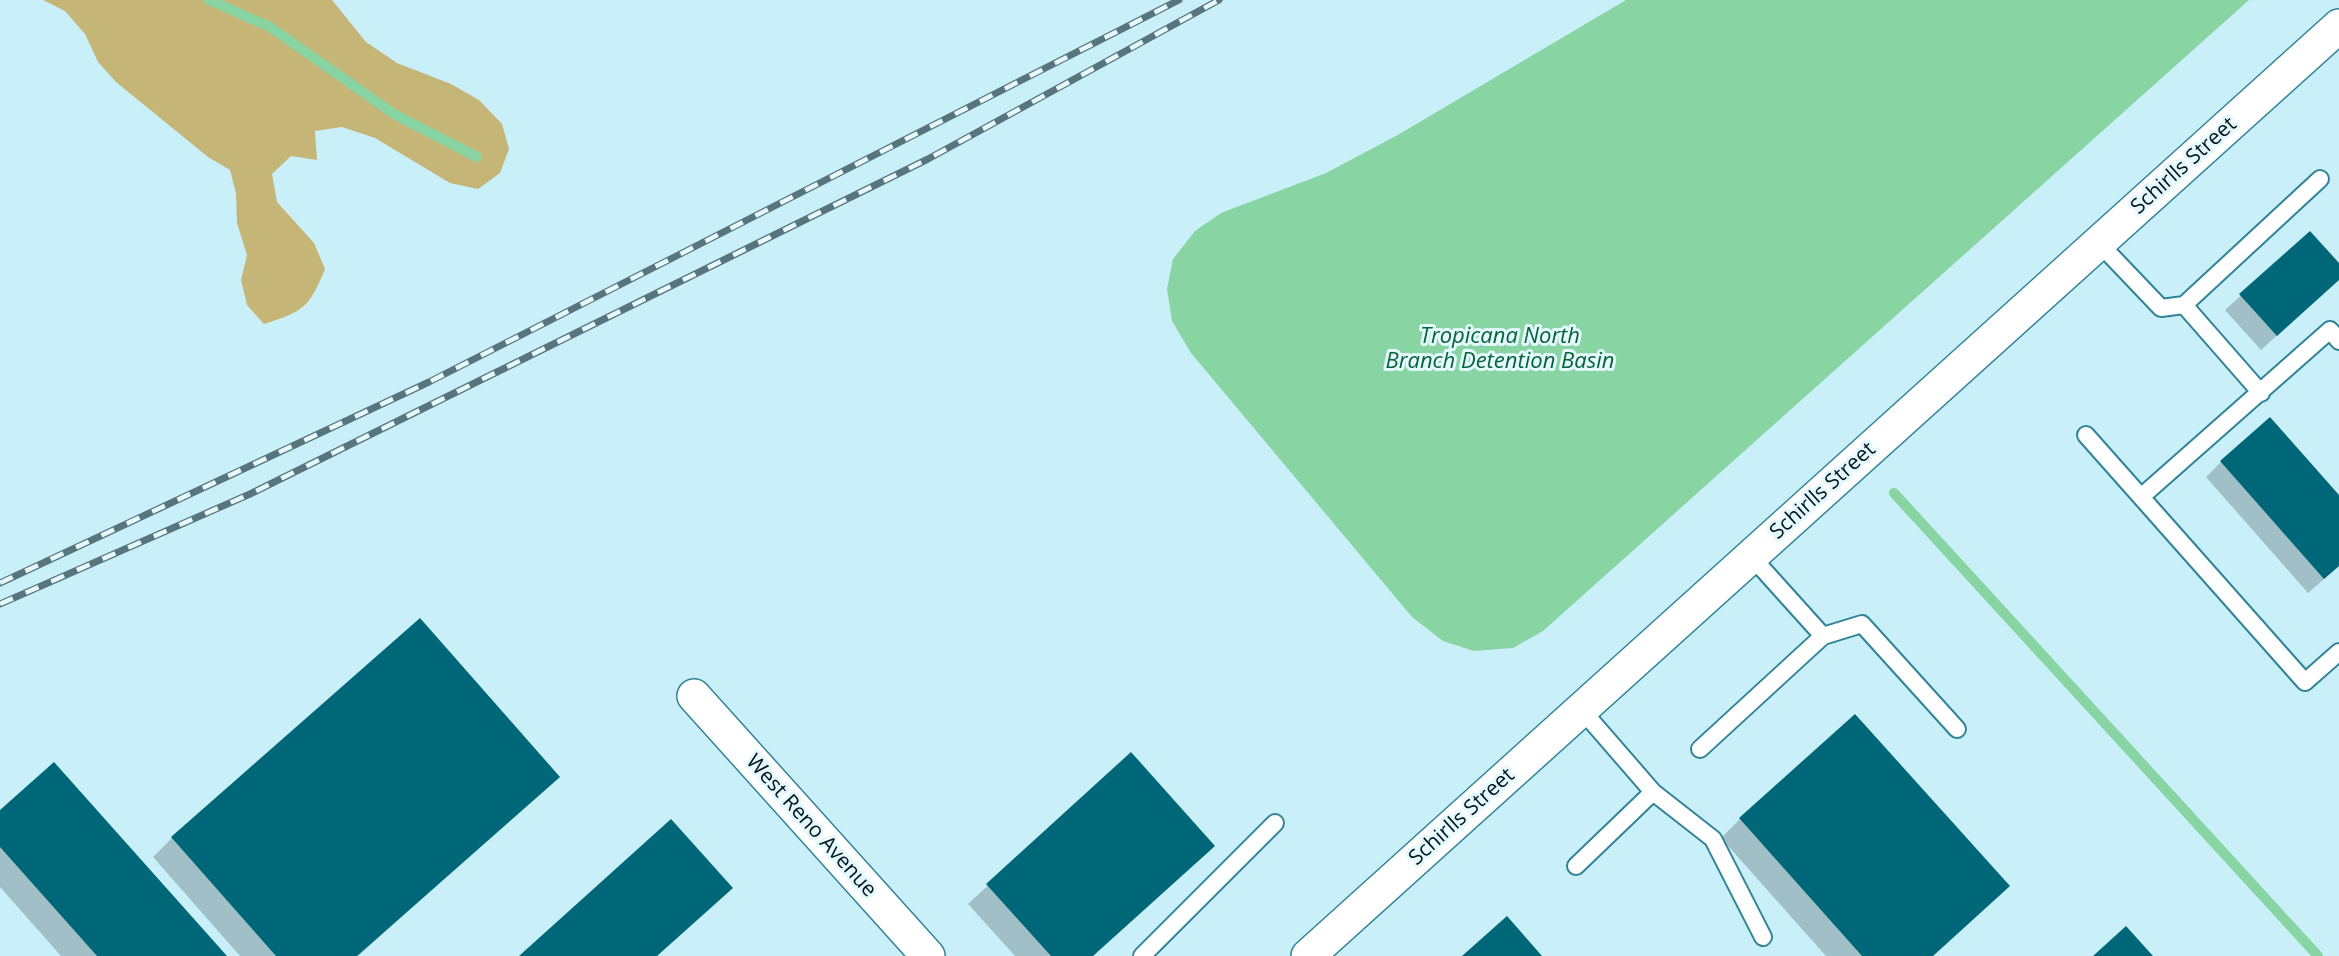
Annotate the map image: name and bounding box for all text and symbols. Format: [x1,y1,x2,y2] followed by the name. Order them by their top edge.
[2126,112,2242,220] street label: Schirlls Street
[1386,324,1614,376] water label: Tropicana North Branch Detention Basin
[1765,437,1881,545] street label: Schirlls Street
[740,750,882,902] street label: West Reno Avenue
[1404,763,1520,871] street label: Schirlls Street

